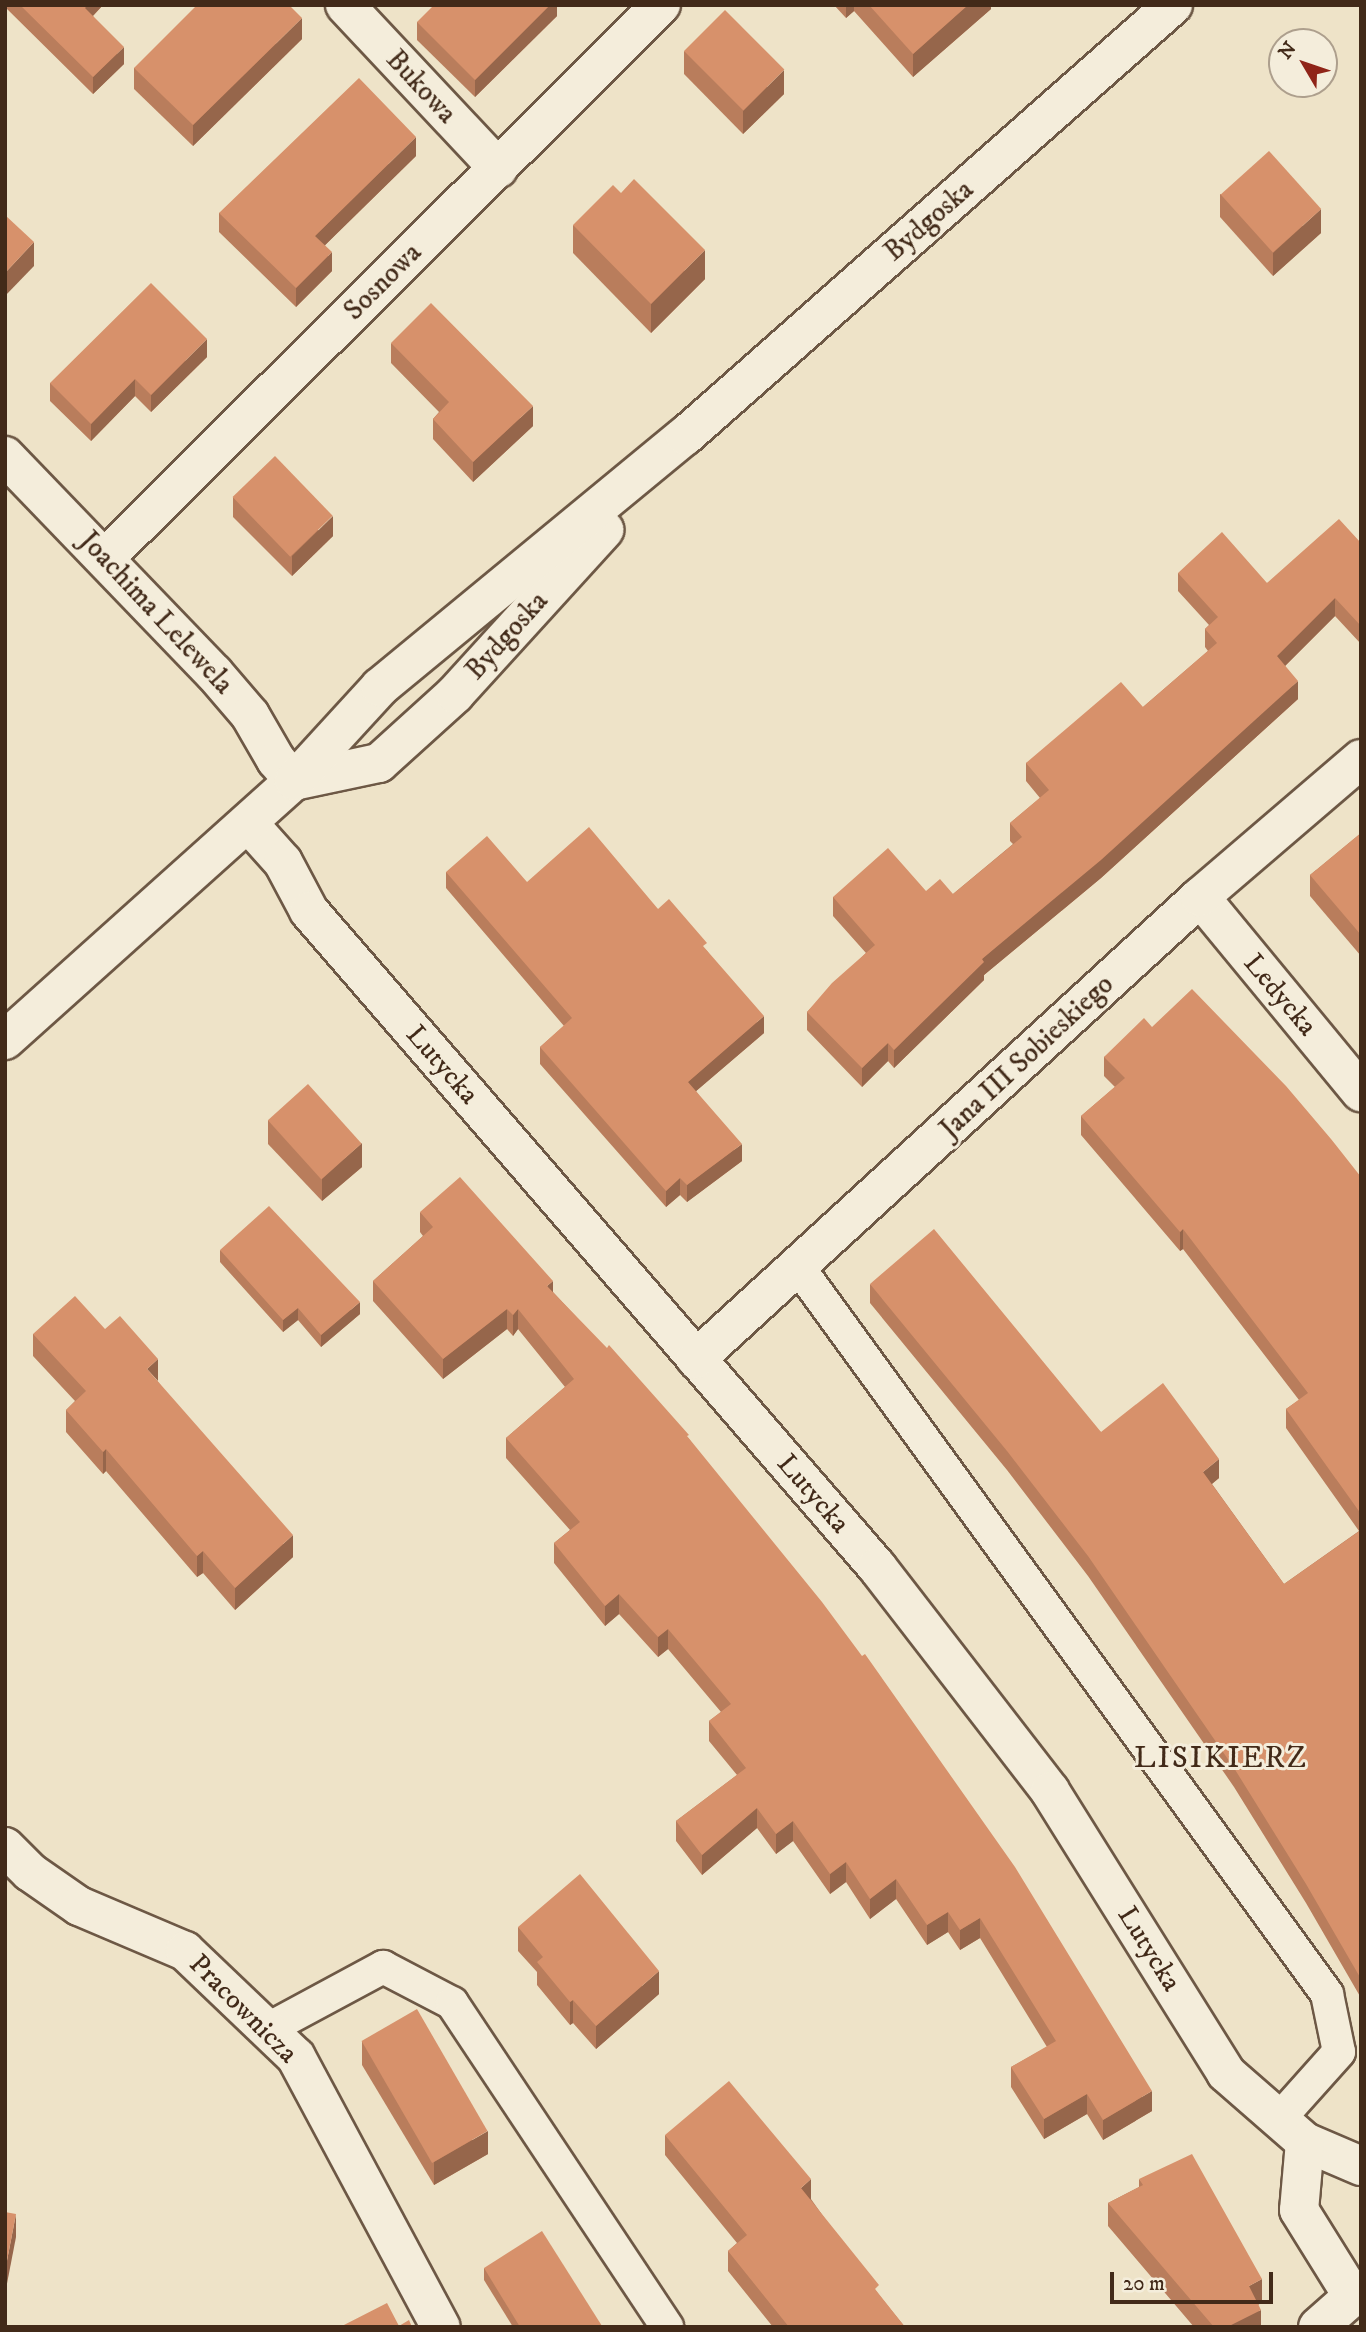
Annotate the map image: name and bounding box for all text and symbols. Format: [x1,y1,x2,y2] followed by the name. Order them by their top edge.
[1268,28,1338,98] north arrow
[1274,37,1302,64] text: N
[379,43,463,131] street label: Bukowa
[878,173,980,269] street label: Bydgoska
[337,236,429,328] street label: Sosnowa
[72,525,240,701] street label: Joachima Lelewela
[459,585,555,687] street label: Bydgoska
[1236,947,1324,1043] street label: Ledycka
[933,968,1121,1146] street label: Jana III Sobieskiego
[399,1019,485,1111] street label: Lutycka
[770,1448,856,1540] street label: Lutycka
[1135,1741,1307,1777] district label: LISIKIERZ
[1110,1900,1188,1998] street label: Lutycka
[182,1948,304,2070] street label: Pracownicza
[1114,2258,1277,2302] scale bar
[1123,2271,1165,2297] text: 20 m

